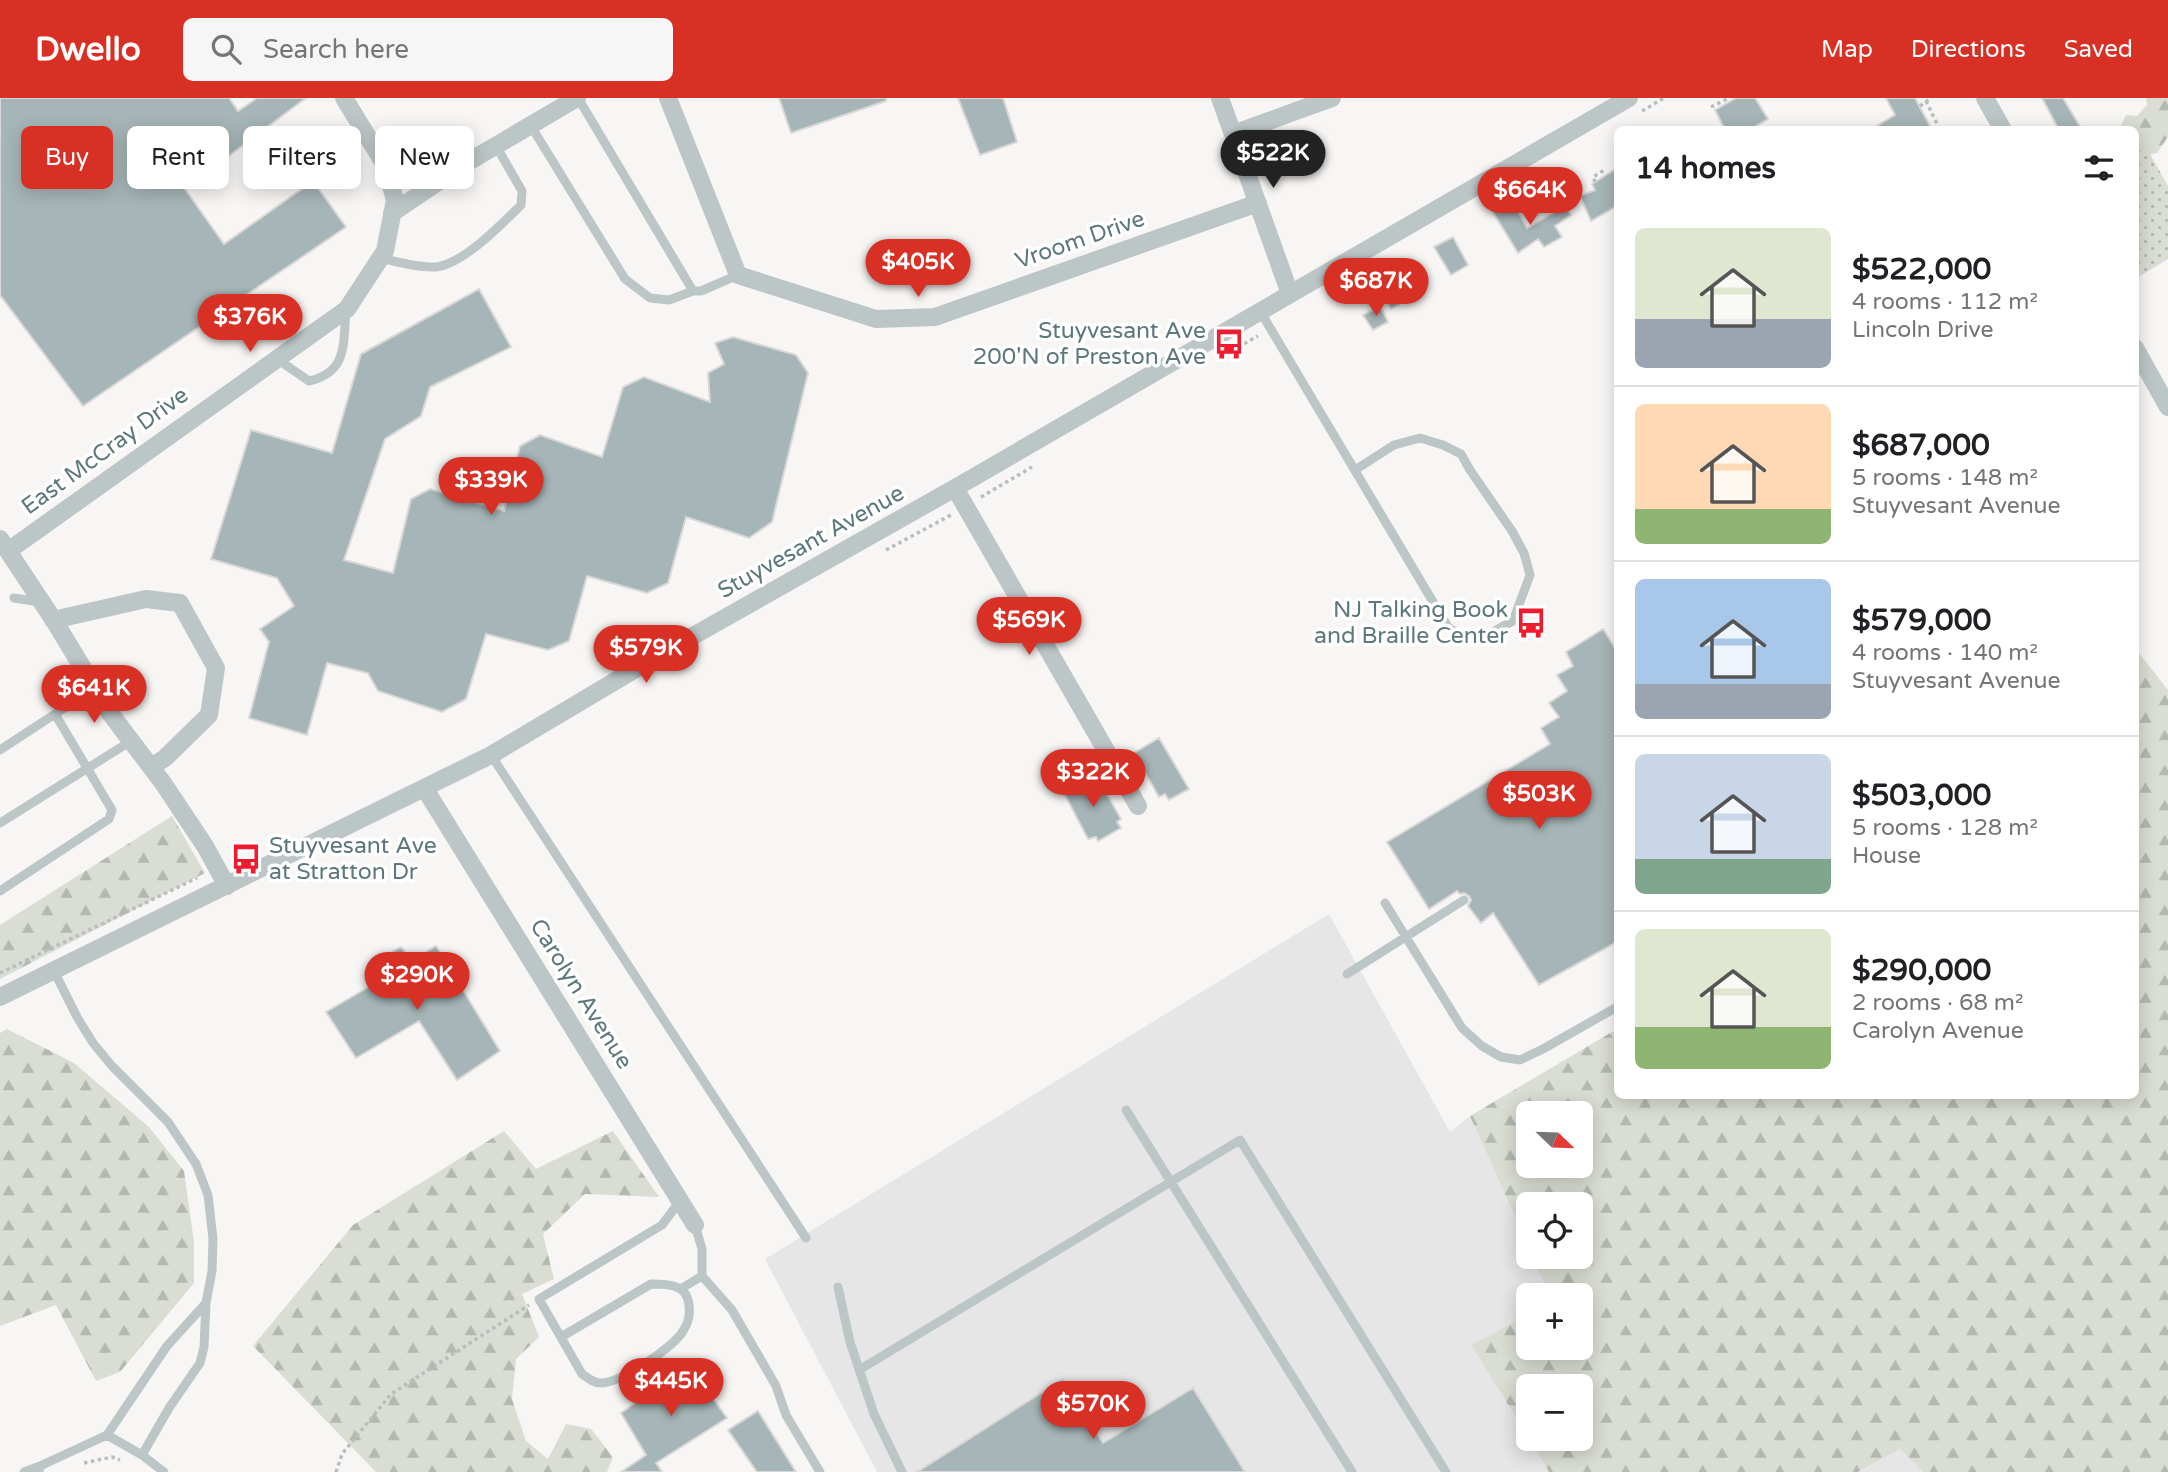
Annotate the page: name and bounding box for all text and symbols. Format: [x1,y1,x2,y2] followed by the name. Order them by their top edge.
[183,18,673,81] search box
[35,30,141,69] text: Dwello
[207,30,245,68] icon: search
[263,34,409,65] text: Search here
[1821,35,1873,64] text: Map
[1911,35,2026,64] text: Directions
[2064,35,2133,64] text: Saved
[21,126,113,189] chip: Buy
[127,126,229,189] chip: Rent
[243,126,361,189] chip: Filters
[375,126,474,189] chip: New
[1224,130,1322,190] pin: $522K
[1237,139,1309,167] text: $522K
[2080,149,2118,187] icon: filters
[1635,150,1776,187] text: 14 homes
[1481,167,1579,227] pin: $664K
[1494,176,1566,204] text: $664K
[1012,205,1148,275] street label: Vroom Drive
[869,240,967,299] pin: $405K
[882,248,954,276] text: $405K
[1852,251,1991,288] text: $522,000
[1691,256,1775,340] icon: home
[1327,258,1425,318] pin: $687K
[1340,267,1412,295] text: $687K
[1852,288,2038,316] text: 4 rooms · 112 m²
[201,294,299,354] pin: $376K
[214,303,286,331] text: $376K
[1852,316,1994,344] text: Lincoln Drive
[973,317,1206,371] place label: Stuyvesant Ave 200'N of Preston Ave
[1212,327,1246,361] bus stop icon: Stuyvesant Ave 200'N of Preston Ave
[16,381,194,521] street label: East McCray Drive
[1852,427,1990,464] text: $687,000
[1691,432,1775,516] icon: home
[442,458,540,517] pin: $339K
[1852,464,2038,492] text: 5 rooms · 148 m²
[455,466,527,494] text: $339K
[713,479,909,605] street label: Stuyvesant Avenue
[1852,492,2061,520] text: Stuyvesant Avenue
[1314,596,1508,650] place label: NJ Talking Book and Braille Center
[980,598,1078,657] pin: $569K
[1852,602,1991,639] text: $579,000
[993,606,1065,634] text: $569K
[1514,606,1548,640] bus stop icon: NJ Talking Book and Braille Center
[1691,607,1775,691] icon: home
[597,626,695,685] pin: $579K
[610,634,682,662] text: $579K
[1852,639,2038,667] text: 4 rooms · 140 m²
[45,666,143,725] pin: $641K
[1852,667,2061,695] text: Stuyvesant Avenue
[58,674,130,702] text: $641K
[1044,750,1142,809] pin: $322K
[1057,758,1129,786] text: $322K
[1490,772,1588,831] pin: $503K
[1852,777,1991,814] text: $503,000
[1503,780,1575,808] text: $503K
[1691,782,1775,866] icon: home
[1852,814,2038,842] text: 5 rooms · 128 m²
[269,832,437,886] place label: Stuyvesant Ave at Stratton Dr
[229,842,263,876] bus stop icon: Stuyvesant Ave at Stratton Dr
[1852,842,1921,870] text: House
[524,914,638,1074] street label: Carolyn Avenue
[1852,952,1991,989] text: $290,000
[368,953,466,1012] pin: $290K
[1691,957,1775,1041] icon: home
[381,961,453,989] text: $290K
[1852,989,2023,1017] text: 2 rooms · 68 m²
[1852,1017,2024,1045] text: Carolyn Avenue
[1516,1101,1592,1178] north arrow
[1516,1101,1593,1451] map controls
[1516,1192,1593,1269] button: locate
[1516,1283,1593,1360] button: +
[622,1358,720,1418] pin: $445K
[635,1367,707,1395] text: $445K
[1516,1374,1593,1451] button: −
[1044,1382,1142,1441] pin: $570K
[1057,1390,1129,1418] text: $570K

